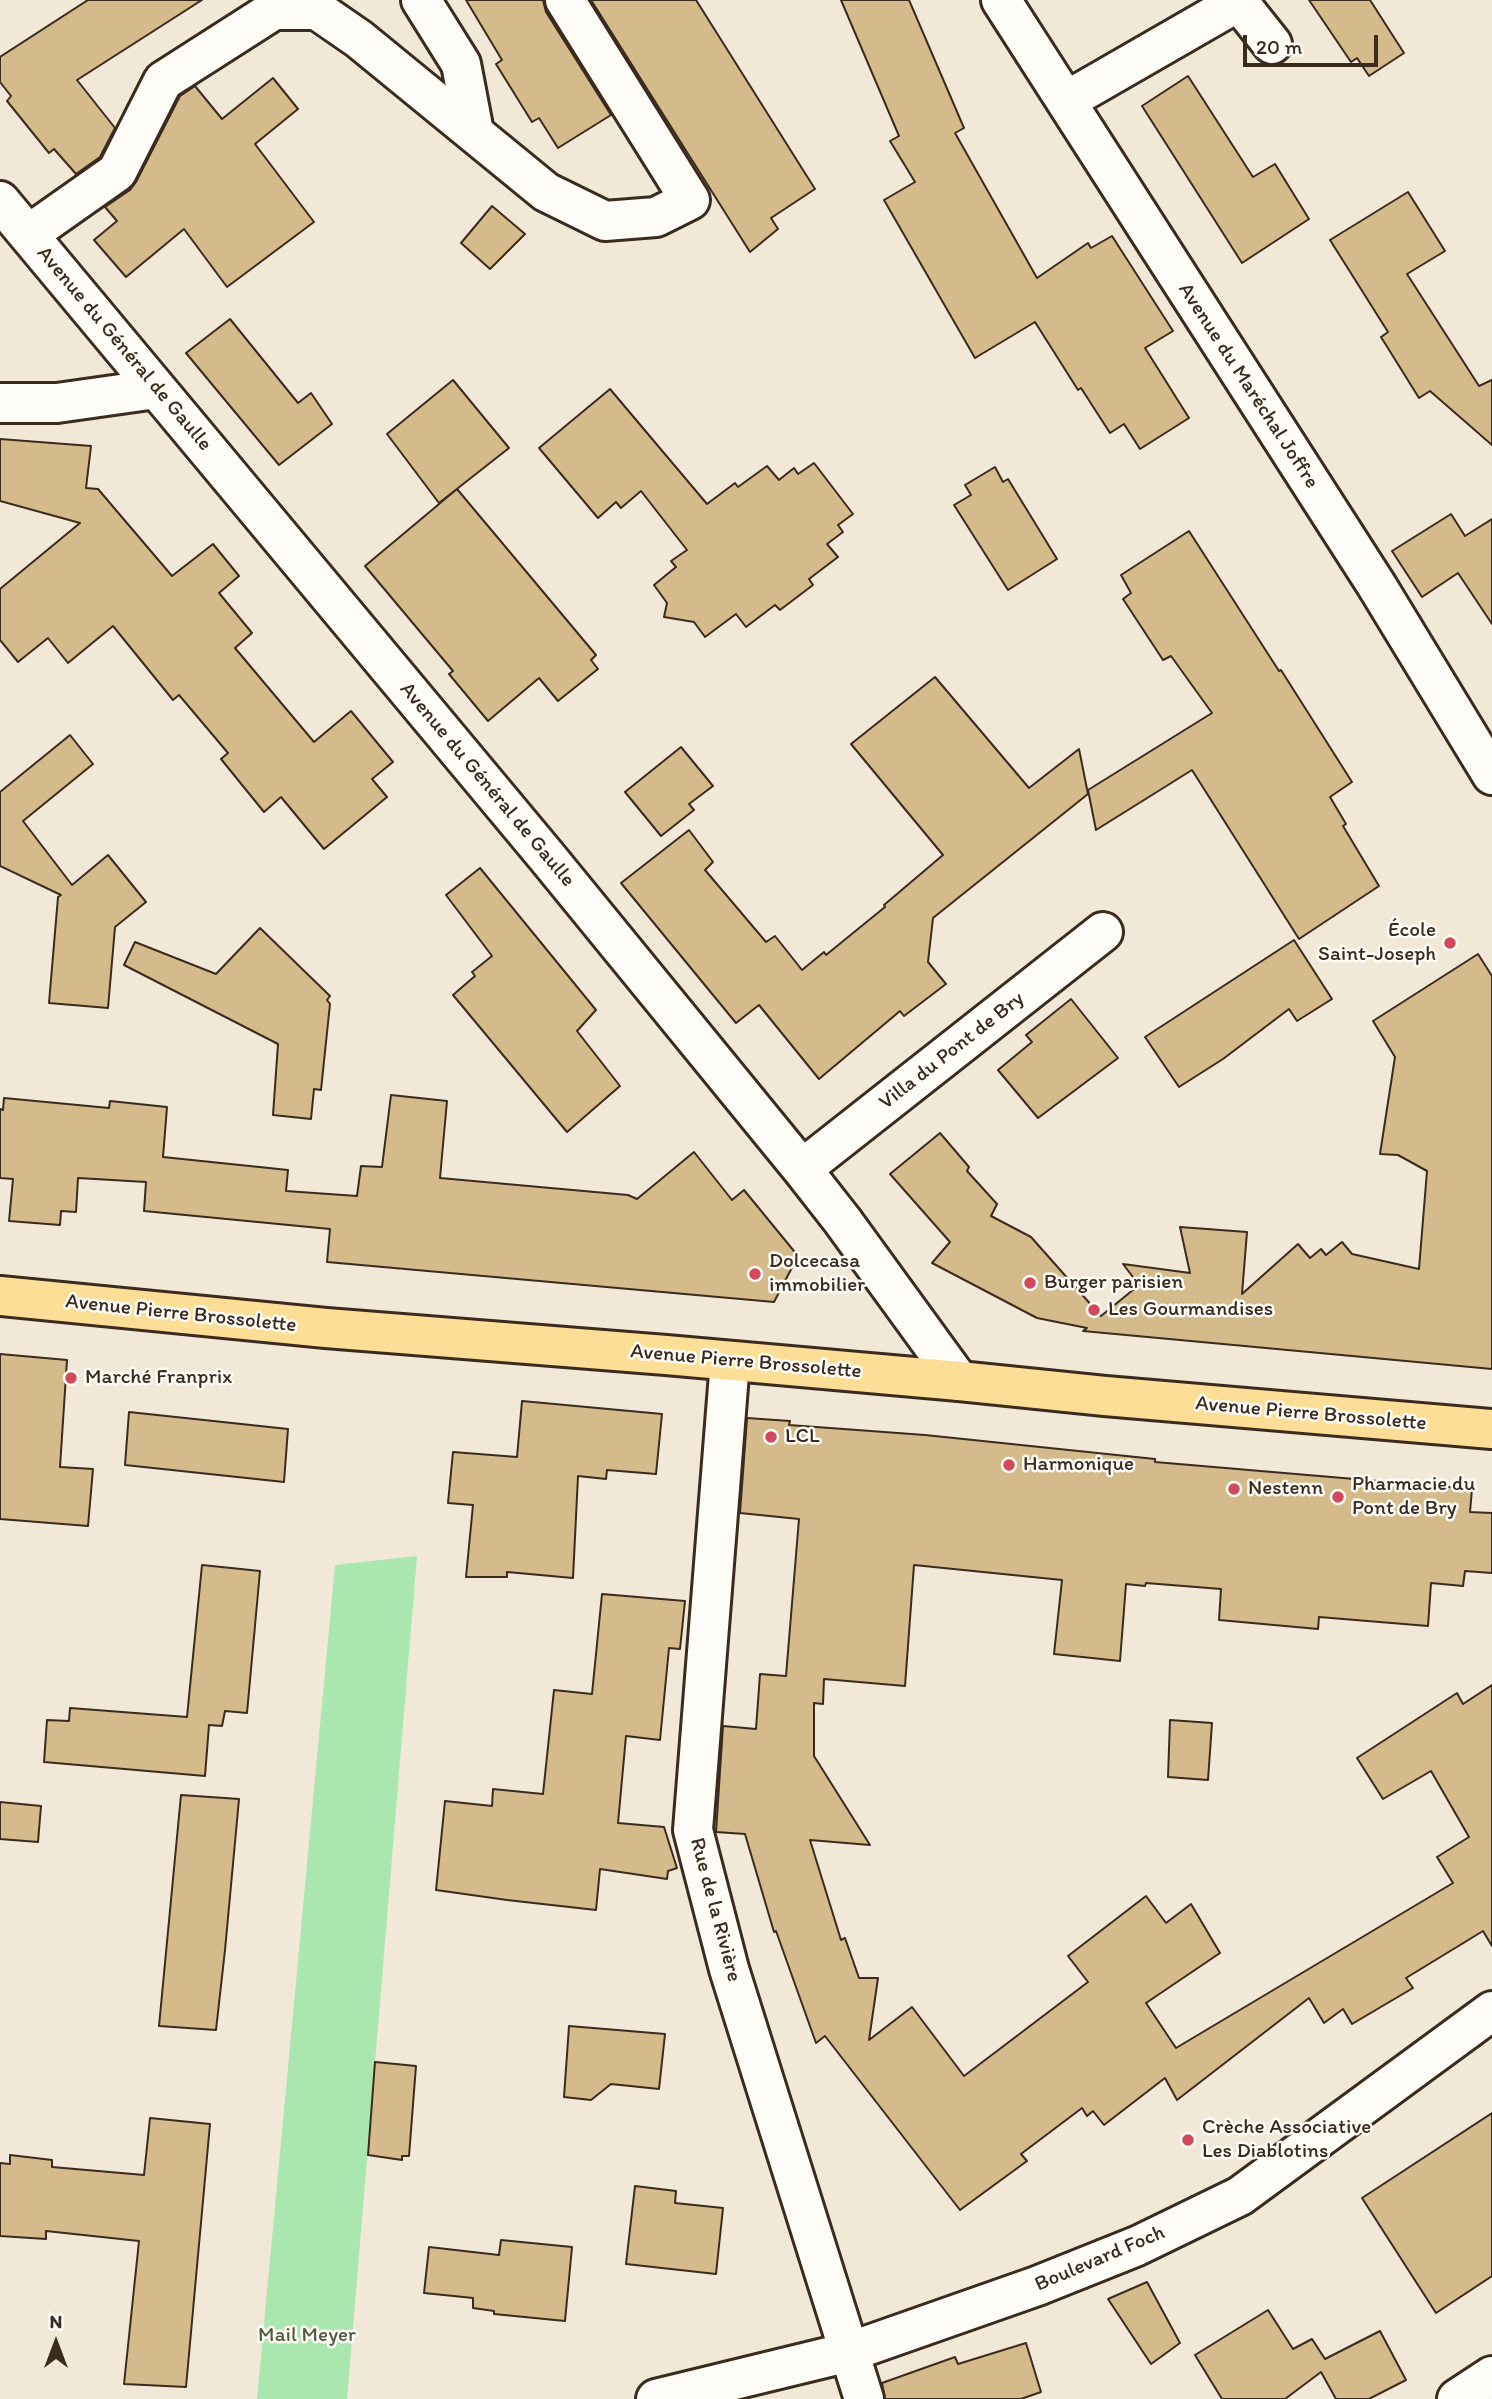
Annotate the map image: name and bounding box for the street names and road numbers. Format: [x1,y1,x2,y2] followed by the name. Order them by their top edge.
[31,242,217,456] street label: Avenue du Général de Gaulle
[1172,278,1324,494] street label: Avenue du Maréchal Joffre
[394,678,580,892] street label: Avenue du Général de Gaulle
[874,987,1030,1115] street label: Villa du Pont de Bry
[64,1289,298,1339] street label: Avenue Pierre Brossolette
[629,1339,863,1385] street label: Avenue Pierre Brossolette
[1194,1391,1428,1437] street label: Avenue Pierre Brossolette
[684,1835,746,1985] street label: Rue de la Rivière
[1031,2220,1169,2298] street label: Boulevard Foch

